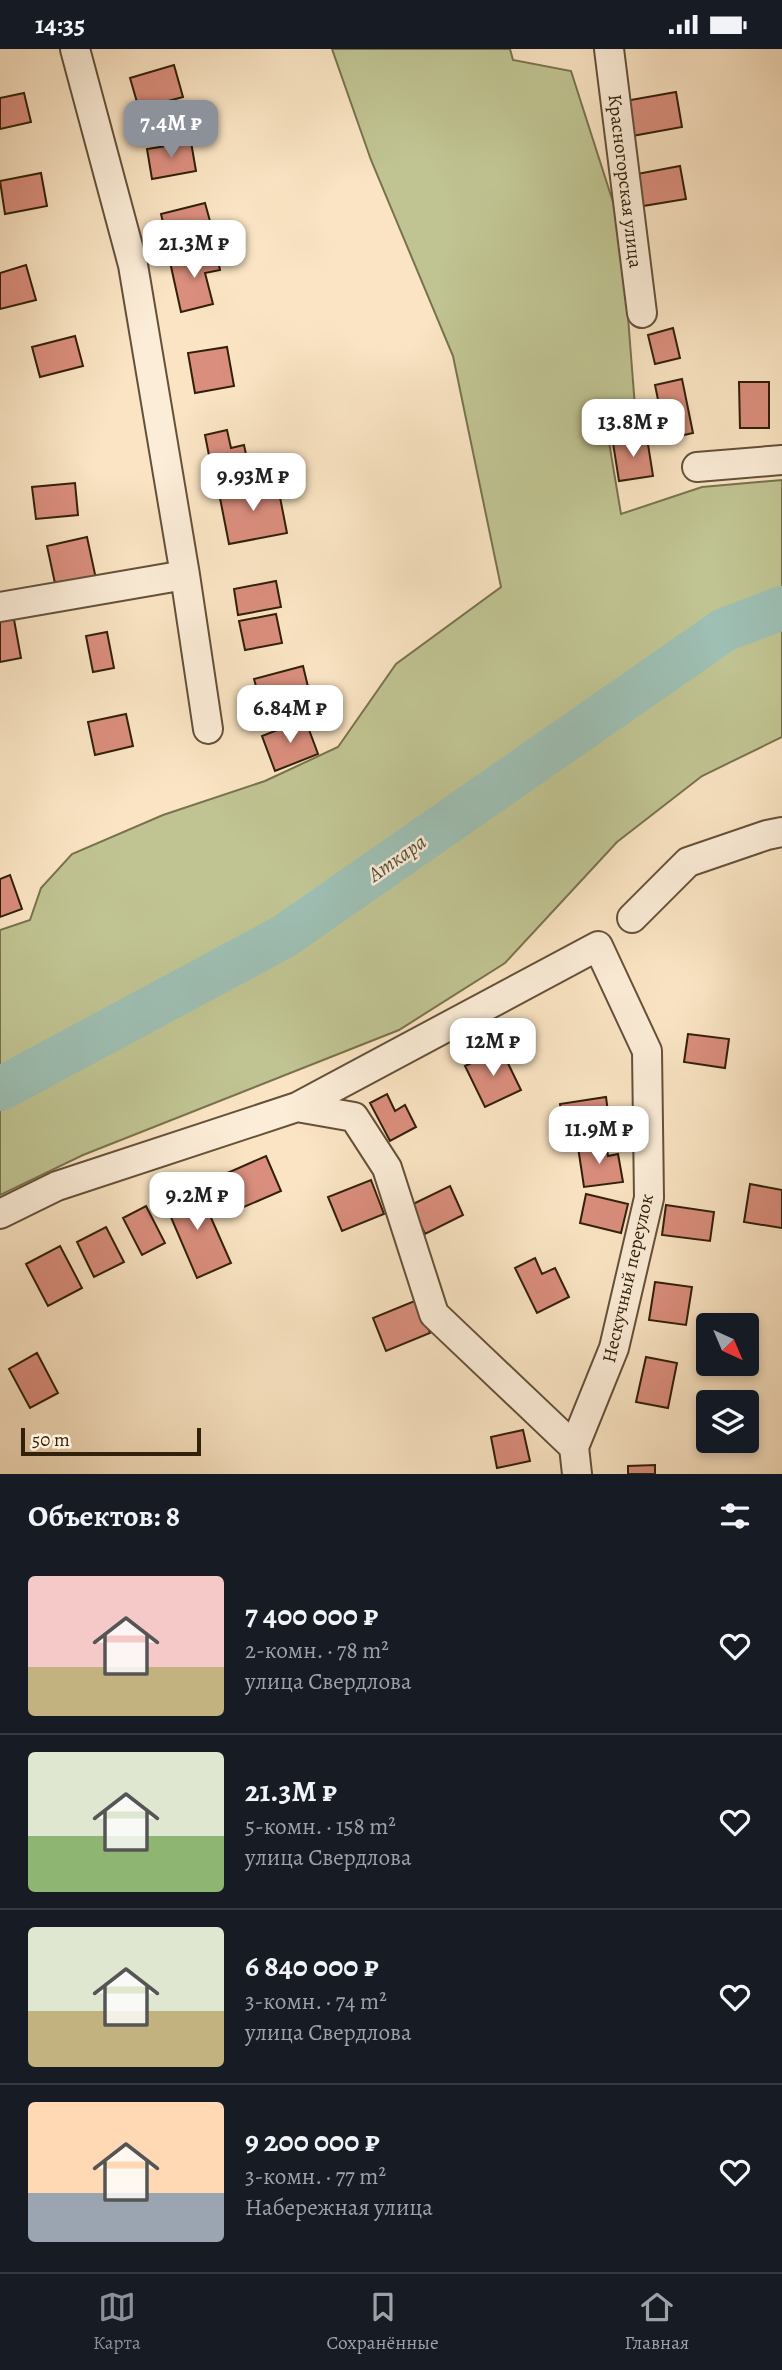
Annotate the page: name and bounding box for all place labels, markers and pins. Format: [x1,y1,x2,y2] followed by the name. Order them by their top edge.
[114,101,228,160] pin: 7.4M ₽
[129,221,259,280] pin: 21.3M ₽
[568,399,698,459] pin: 13.8M ₽
[188,454,318,513] pin: 9.93M ₽
[225,685,355,745] pin: 6.84M ₽
[444,1019,542,1078] pin: 12M ₽
[534,1107,664,1166] pin: 11.9M ₽
[140,1173,254,1232] pin: 9.2M ₽

